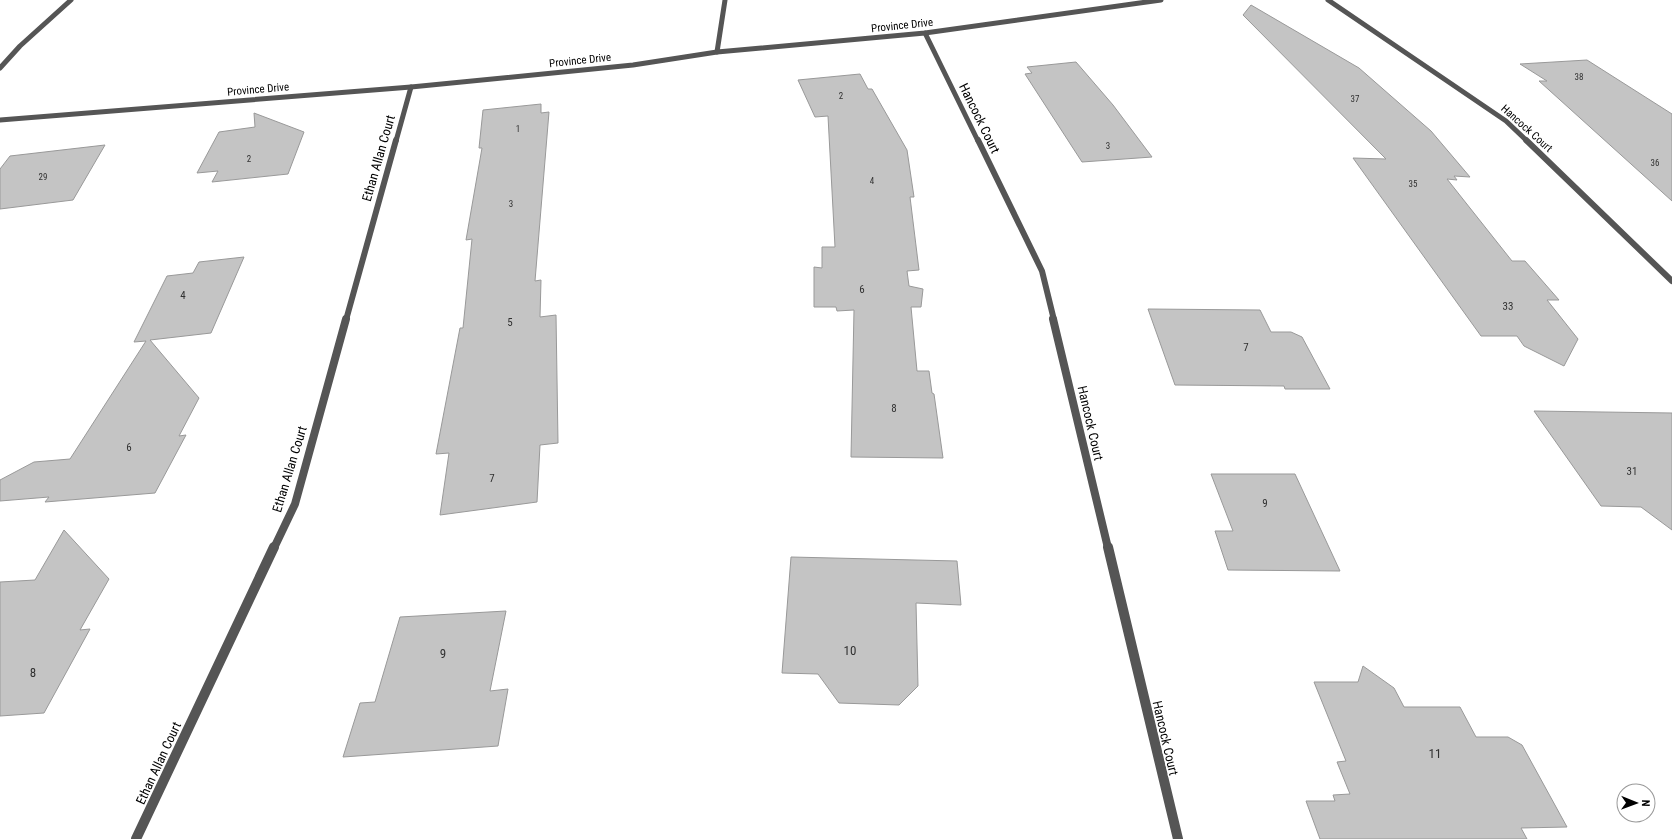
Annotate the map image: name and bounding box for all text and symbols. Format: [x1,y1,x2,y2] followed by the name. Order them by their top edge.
[871,16,934,35] street label: Province Drive
[549,51,612,70] street label: Province Drive
[1575,72,1583,82] house number: 38
[227,80,290,99] street label: Province Drive
[956,81,1003,156] street label: Hancock Court
[839,91,844,101] house number: 2
[1351,94,1360,104] house number: 37
[1498,102,1555,155] street label: Hancock Court
[359,113,398,203] street label: Ethan Allan Court
[516,124,520,134] house number: 1
[1106,141,1110,151] house number: 3
[247,154,252,164] house number: 2
[1651,158,1659,168] house number: 36
[39,172,47,182] house number: 29
[870,176,875,186] house number: 4
[1409,179,1418,189] house number: 35
[509,199,513,209] house number: 3
[859,283,865,296] house number: 6
[180,289,186,302] house number: 4
[1503,300,1513,313] house number: 33
[507,316,513,329] house number: 5
[1243,341,1249,354] house number: 7
[1075,384,1106,462] street label: Hancock Court
[891,402,897,415] house number: 8
[269,424,310,514] street label: Ethan Allan Court
[126,441,132,454] house number: 6
[1627,465,1637,478] house number: 31
[489,472,495,485] house number: 7
[1262,497,1268,510] house number: 9
[844,643,856,658] house number: 10
[440,646,446,661] house number: 9
[30,665,36,680] house number: 8
[1150,699,1181,777] street label: Hancock Court
[133,719,184,807] street label: Ethan Allan Court
[1429,746,1441,761] house number: 11
[1616,783,1656,823] north arrow
[1639,800,1652,807] text: N

